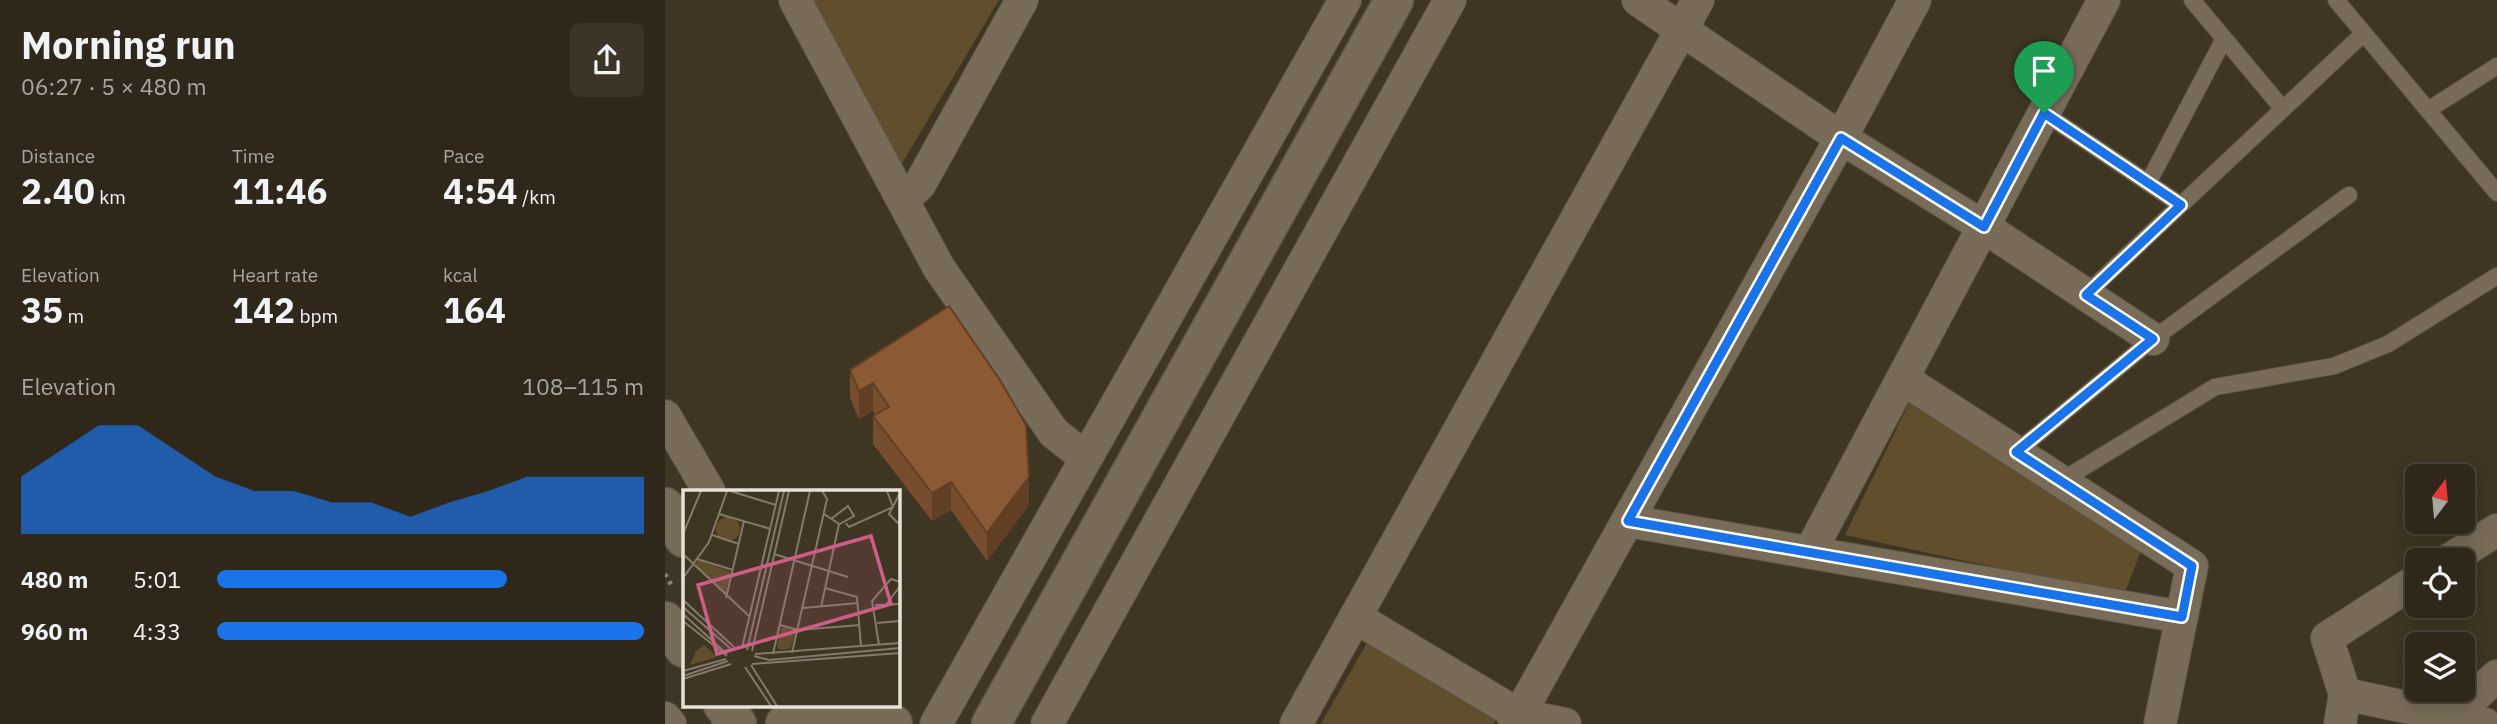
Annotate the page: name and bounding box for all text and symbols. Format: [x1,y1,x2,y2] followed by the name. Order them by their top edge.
[21,20,236,69] text: Morning run
[570,23,644,97] button: share
[2014,41,2074,113] pin
[2025,52,2063,90] icon: arrive
[21,71,207,101] text: 06:27 · 5 × 480 m
[21,144,95,168] text: Distance
[232,144,275,168] text: Time
[443,144,484,168] text: Pace
[21,168,95,214] text: 2.40
[232,168,328,214] text: 11:46
[443,168,518,214] text: 4:54
[95,185,126,209] text: km
[518,185,556,209] text: /km
[21,263,100,287] text: Elevation
[232,263,318,287] text: Heart rate
[443,263,478,287] text: kcal
[21,287,63,333] text: 35
[232,287,295,333] text: 142
[443,287,506,333] text: 164
[63,304,84,328] text: m
[295,304,338,328] text: bpm
[21,371,116,401] text: Elevation
[522,371,644,401] text: 108–115 m
[2405,464,2475,534] north arrow
[2405,464,2475,702] map controls
[683,490,899,706] inset map
[2405,548,2475,618] button: locate
[21,564,88,594] text: 480 m
[133,564,181,594] text: 5:01
[21,616,88,646] text: 960 m
[133,616,181,646] text: 4:33
[2405,632,2475,702] button: layers

